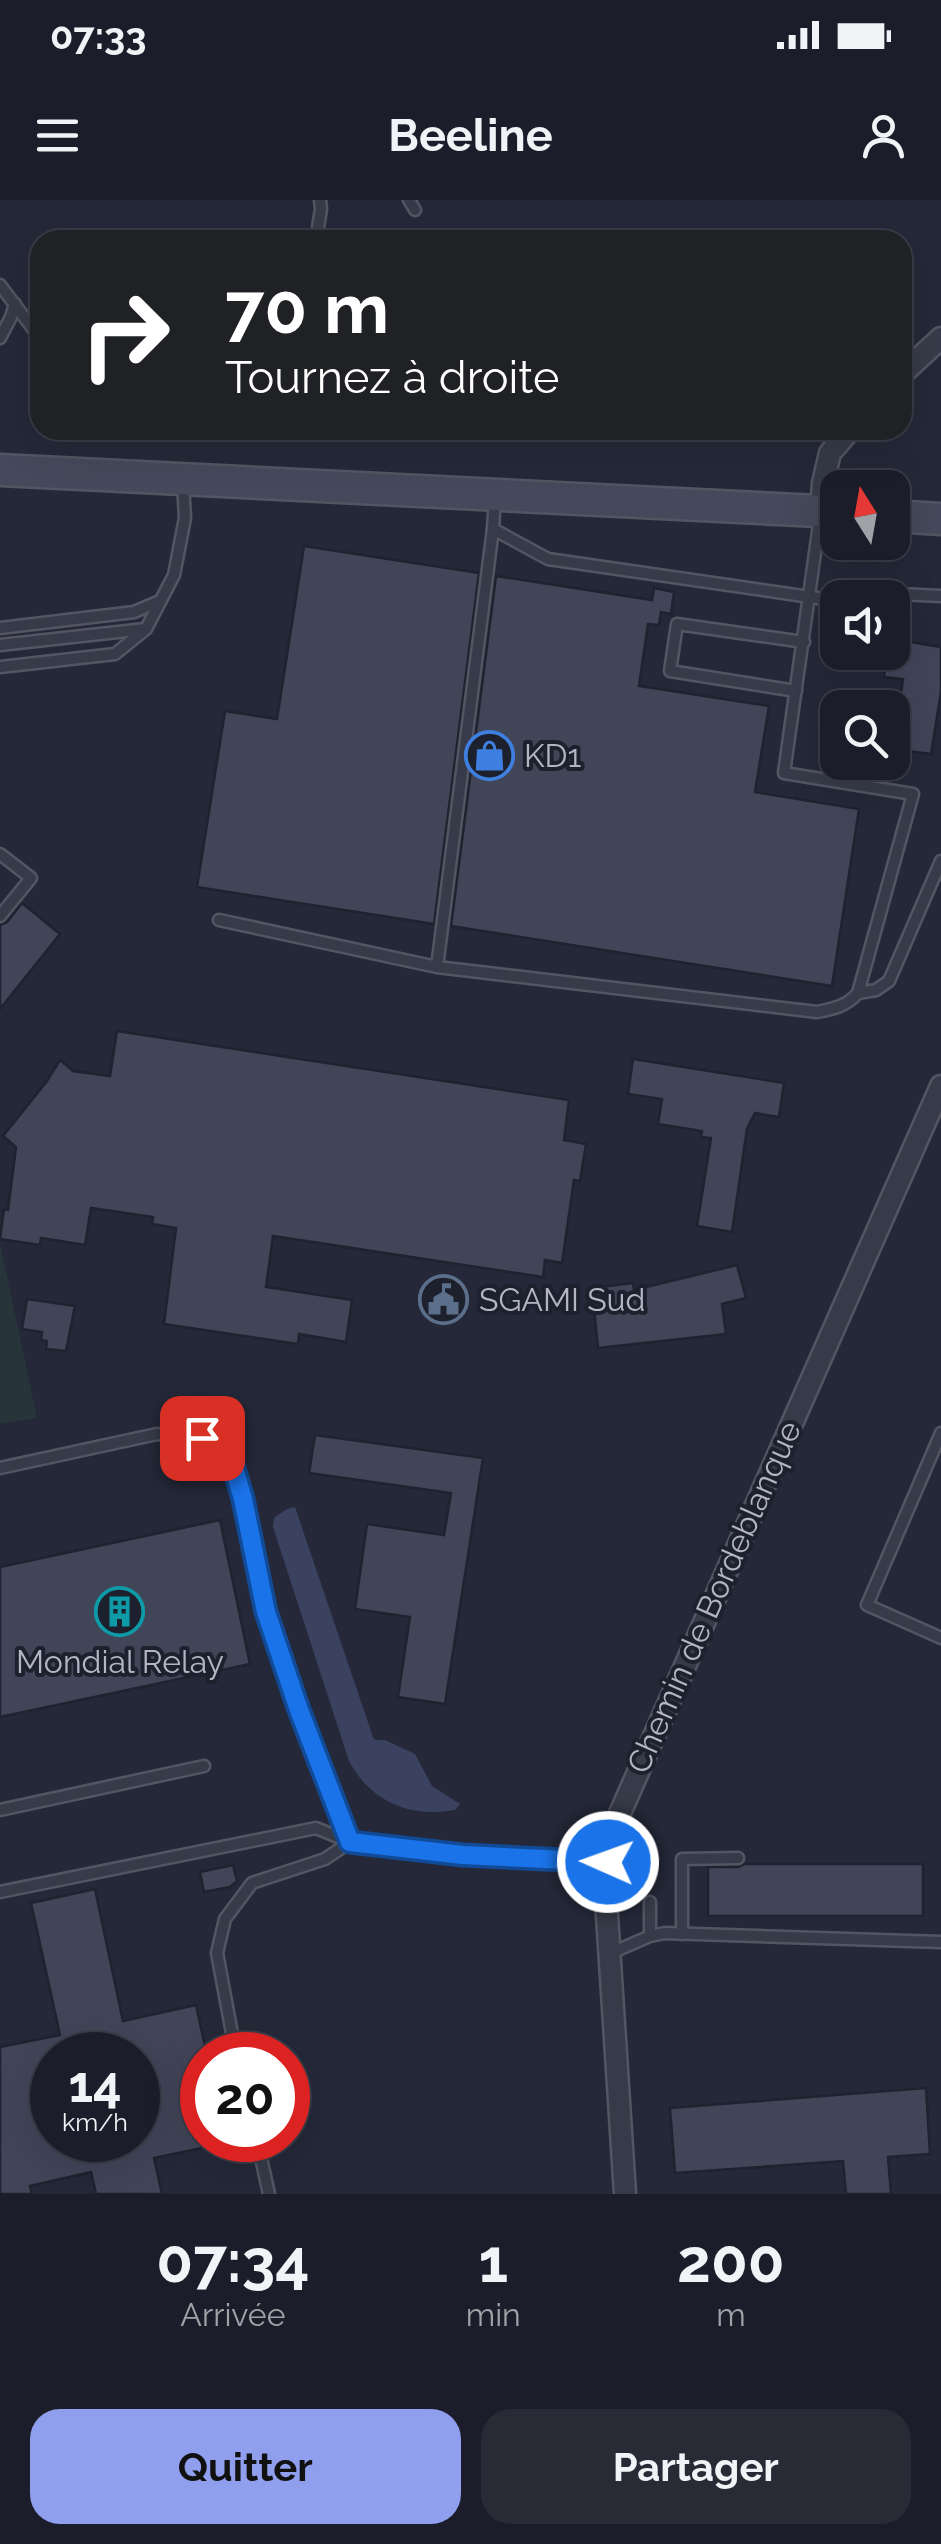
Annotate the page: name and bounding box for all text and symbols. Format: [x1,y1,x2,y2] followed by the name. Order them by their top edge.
[50,13,146,58] text: 07:33
[30,108,85,163] icon: menu
[856,108,911,163] icon: person
[388,109,553,162] text: Beeline
[225,267,389,349] text: 70 m
[60,270,190,400] icon: right
[225,351,559,404] text: Tournez à droite
[820,470,910,560] north arrow
[820,470,910,780] map controls
[820,580,910,670] button: sound
[820,690,910,780] button: search
[463,730,515,782] shop icon: KD1
[524,737,581,774] place label: KD1
[418,1274,470,1326] public building icon: SGAMI Sud
[479,1281,645,1318] place label: SGAMI Sud
[160,1396,245,1481] pin
[175,1411,230,1466] icon: arrive
[619,1415,808,1779] street label: Chemin de Bordeblanque
[94,1586,146,1638] building icon: Mondial Relay
[16,1643,224,1680] place label: Mondial Relay
[556,1810,660,1914] position arrow
[180,2032,310,2162] speed limit sign: 20
[68,2055,122,2114] text: 14
[62,2107,128,2137] text: km/h
[156,2226,309,2296] text: 07:34
[478,2226,508,2296] text: 1
[677,2226,785,2296] text: 200
[180,2296,285,2333] text: Arrivée
[466,2296,521,2333] text: min
[716,2296,746,2333] text: m
[30,2409,461,2524] button: Quitter
[481,2409,911,2524] button: Partager

